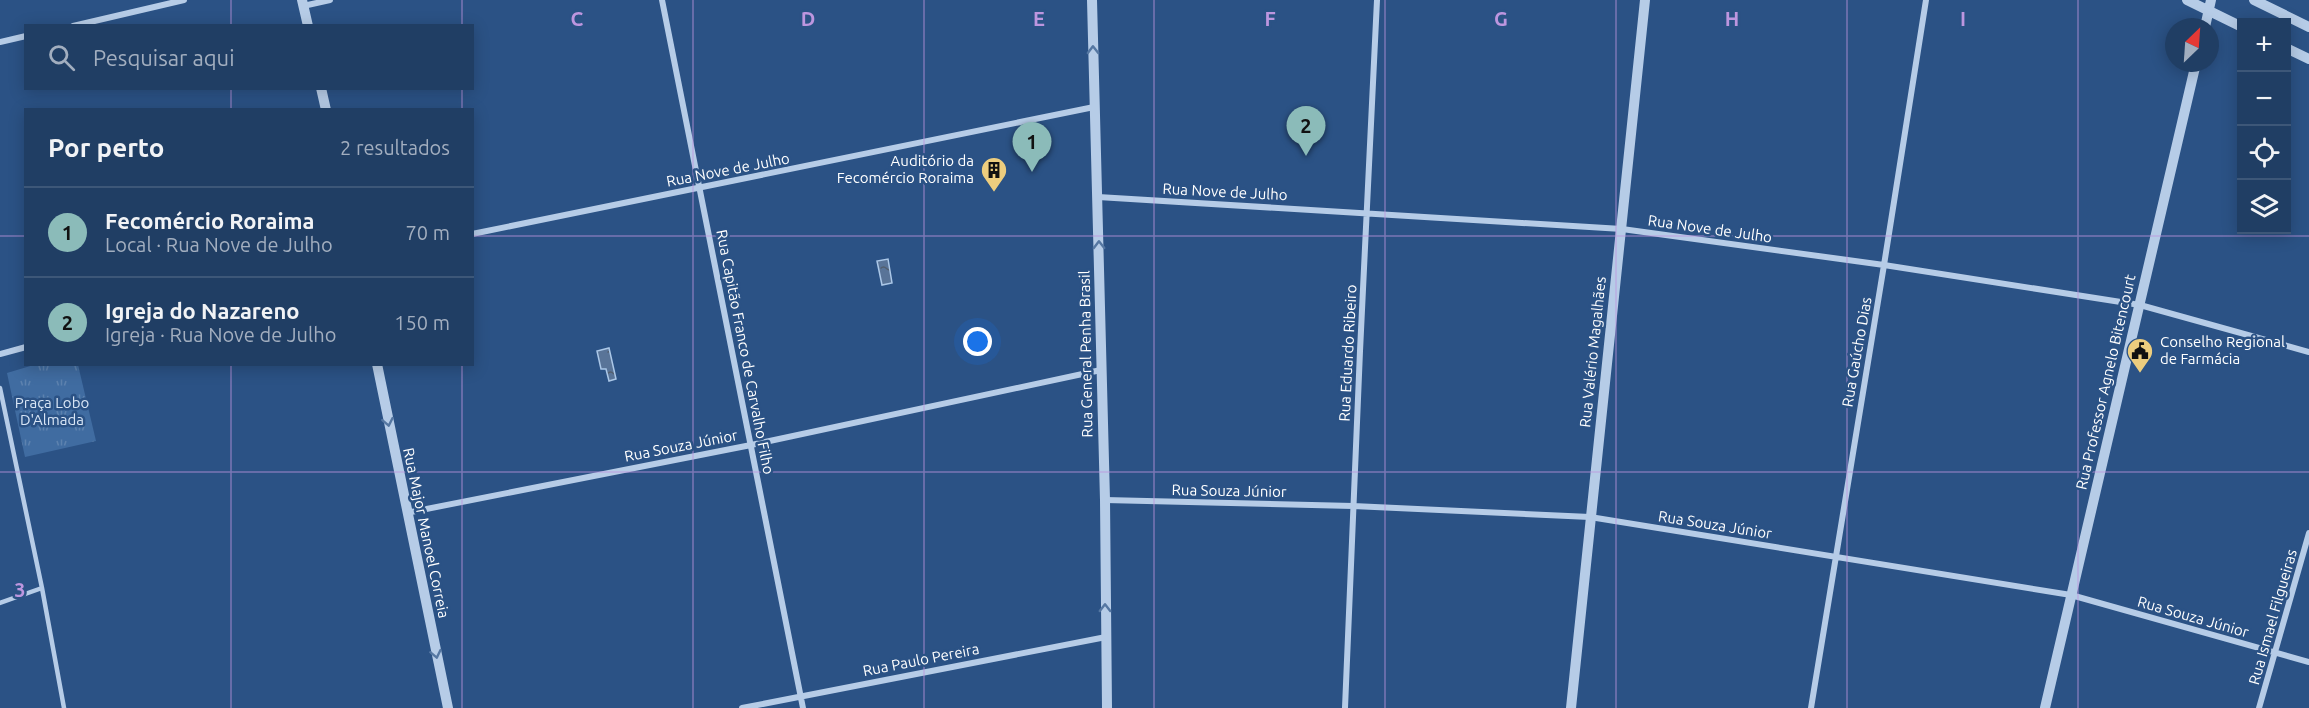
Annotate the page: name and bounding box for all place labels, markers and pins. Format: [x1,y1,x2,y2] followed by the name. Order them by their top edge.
[1286,106,1326,156] pin: 2
[1012,122,1052,172] pin: 1
[837,152,974,186] place label: Auditório da Fecomércio Roraima
[979,155,1009,193] building icon: Auditório da Fecomércio Roraima
[2160,333,2285,367] place label: Conselho Regional de Farmácia
[2125,336,2155,374] public building icon: Conselho Regional de Farmácia

